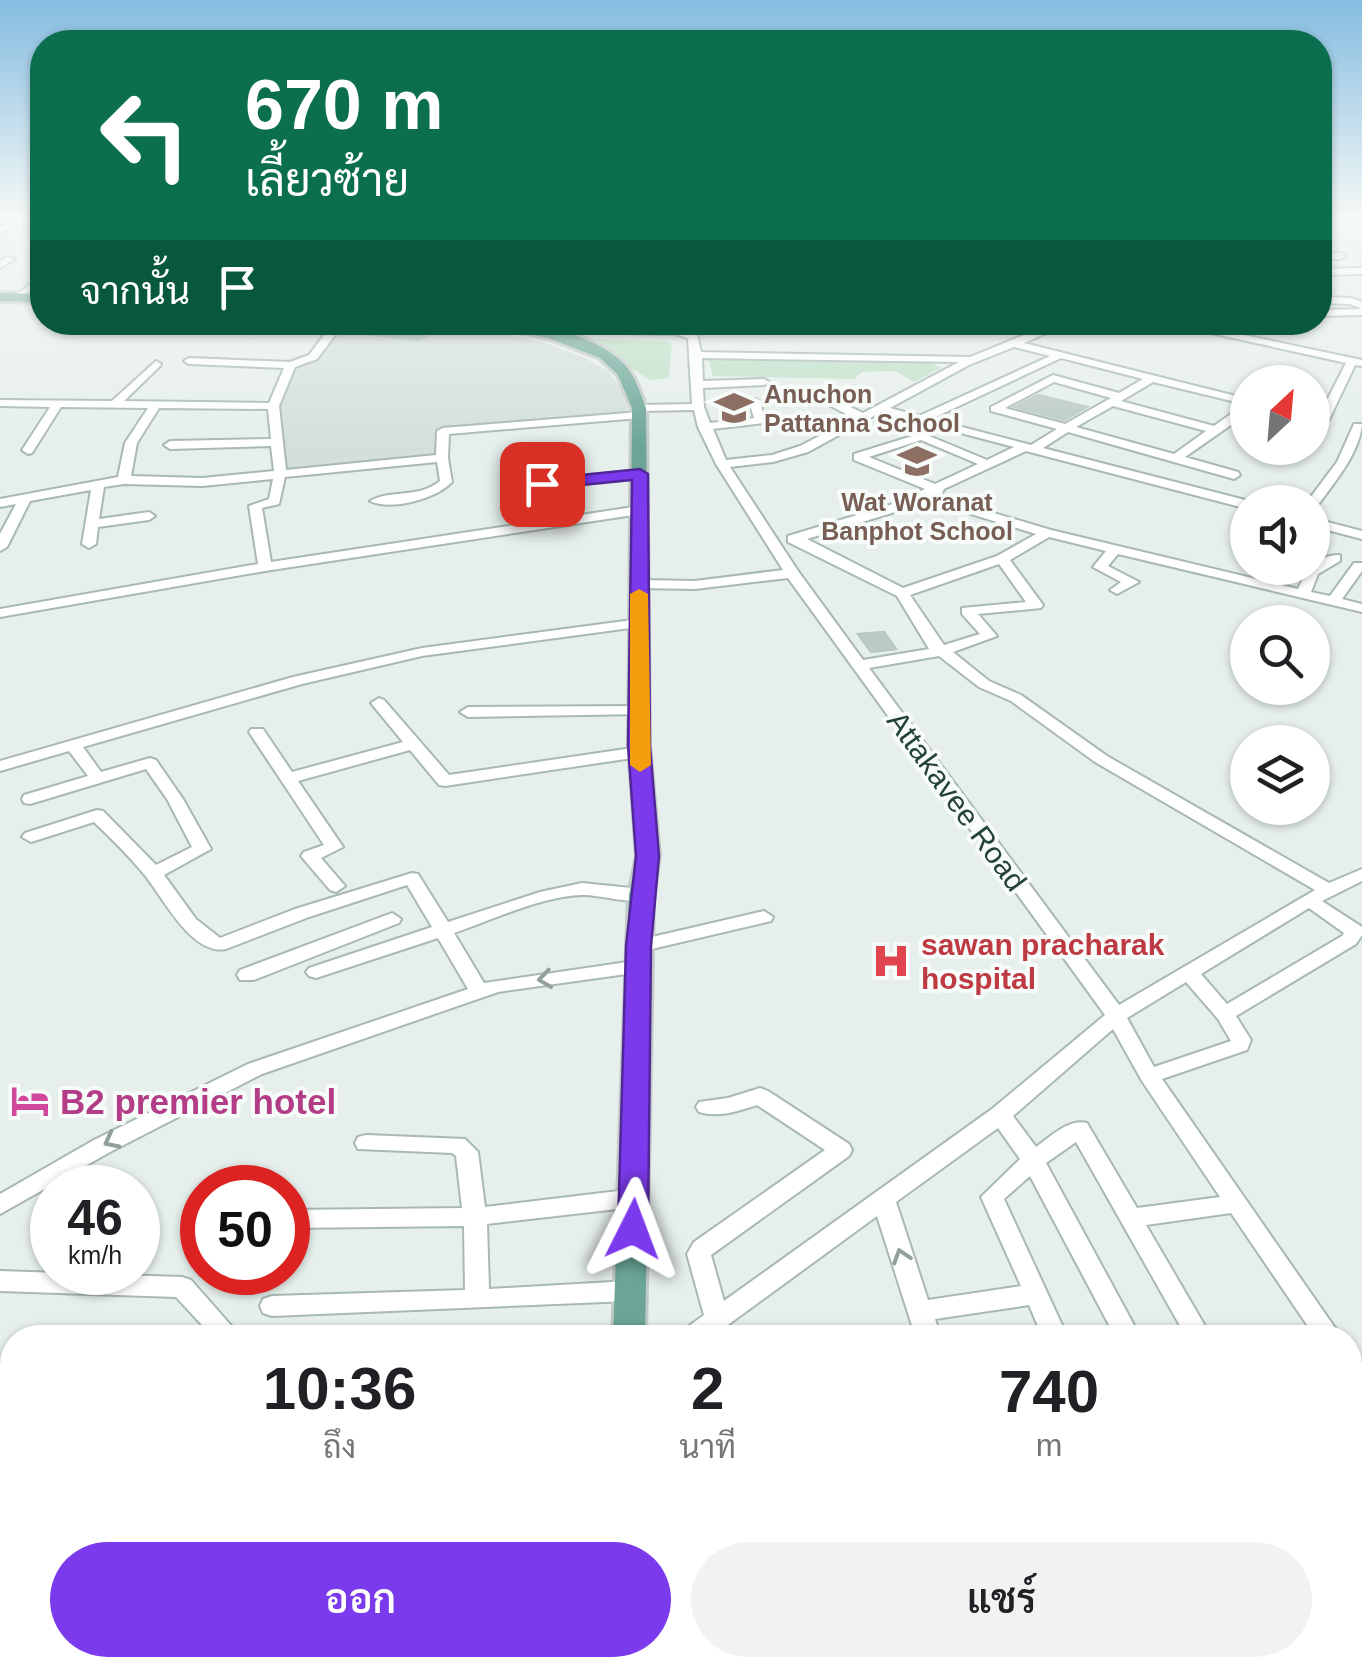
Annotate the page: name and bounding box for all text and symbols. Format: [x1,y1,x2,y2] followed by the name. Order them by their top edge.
[245,66,443,144] text: 670 m
[80,70,210,200] icon: left
[245,155,409,206] text: เลี้ยวซ้าย
[210,260,265,315] icon: arrive
[80,270,190,312] text: จากนั้น
[1230,365,1330,465] north arrow
[1230,365,1330,825] map controls
[764,380,960,437] place label: Anuchon Pattanna School
[713,387,755,429] school or university icon: Anuchon Pattanna School
[896,440,938,482] school or university icon: Wat Woranat Banphot School
[500,442,585,527] pin
[515,457,570,512] icon: arrive
[1230,485,1330,585] button: sound
[821,488,1013,545] place label: Wat Woranat Banphot School
[1230,605,1330,705] button: search
[881,705,1033,897] street label: Attakavee Road
[1230,725,1330,825] button: layers
[921,928,1165,995] place label: sawan pracharak hospital
[870,940,912,982] hospital icon: sawan pracharak hospital
[536,968,553,989] one-way arrow
[9,1080,51,1122] hotel icon: B2 premier hotel
[60,1082,336,1121] place label: B2 premier hotel
[104,1129,122,1148] one-way arrow
[180,1165,310,1295] speed limit sign: 50
[581,1177,685,1281] position arrow
[67,1190,123,1246] text: 46
[68,1241,122,1269] text: km/h
[892,1249,913,1266] one-way arrow
[263,1355,416,1422] text: 10:36
[691,1355,724,1422] text: 2
[999,1358,1099,1425] text: 740
[1036,1427,1062,1463] text: m
[323,1429,356,1465] text: ถึง
[679,1429,736,1465] text: นาที
[50,1542,671,1657] button: ออก
[691,1542,1312,1657] button: แชร์

